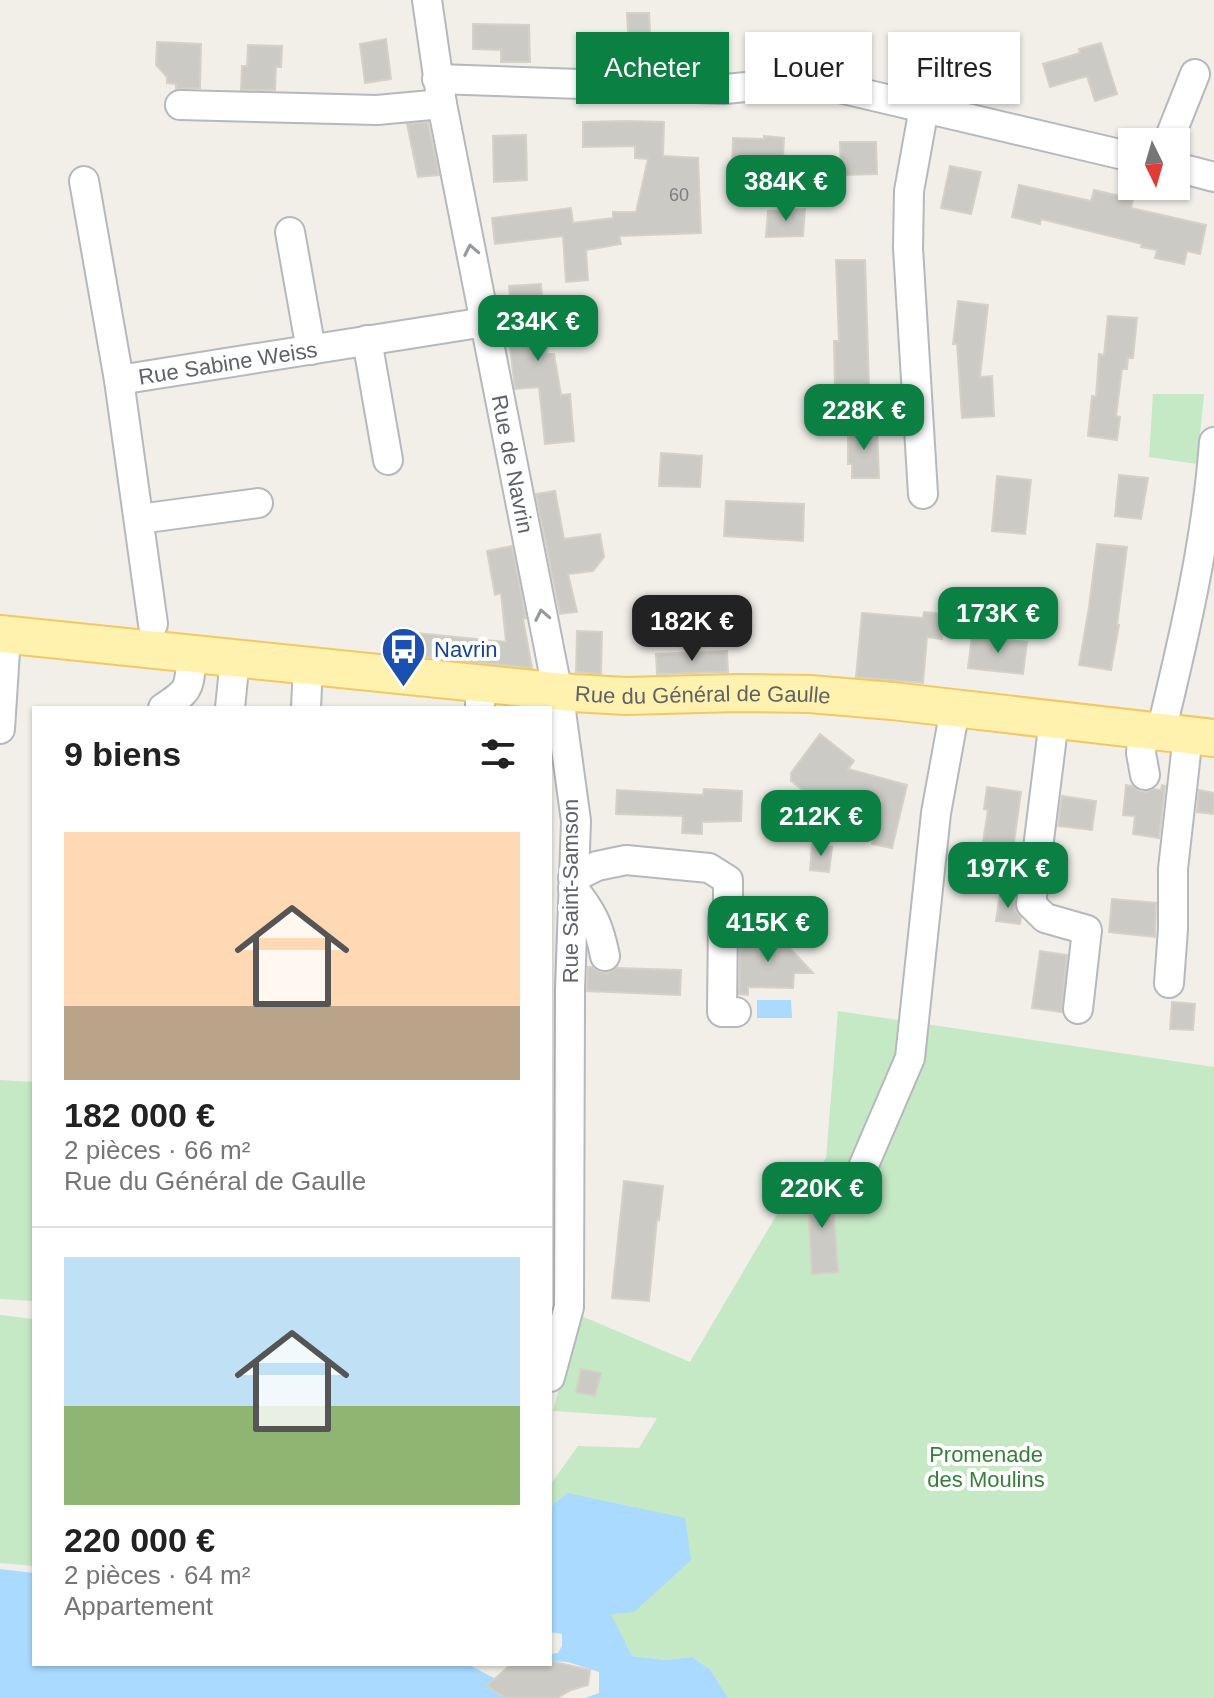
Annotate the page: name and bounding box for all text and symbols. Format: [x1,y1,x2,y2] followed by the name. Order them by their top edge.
[576,32,729,104] chip: Acheter
[745,32,872,104] chip: Louer
[888,32,1020,104] chip: Filtres
[1118,128,1190,200] north arrow
[1118,128,1190,200] map controls
[721,155,851,223] pin: 384K €
[744,166,828,196] text: 384K €
[669,185,689,205] house number: 60
[463,243,480,257] one-way arrow
[473,295,603,363] pin: 234K €
[496,306,580,336] text: 234K €
[137,337,319,390] street label: Rue Sabine Weiss
[799,384,929,452] pin: 228K €
[486,393,538,536] street label: Rue de Navrin
[822,395,906,425] text: 228K €
[933,587,1063,655] pin: 173K €
[627,595,757,663] pin: 182K €
[956,598,1040,628] text: 173K €
[650,606,734,636] text: 182K €
[534,609,551,622] one-way arrow
[379,625,427,688] bus stop icon: Navrin
[434,637,498,662] place label: Navrin
[574,681,832,709] street label: Rue du Général de Gaulle
[476,732,520,776] icon: filters
[64,735,181,773] text: 9 biens
[756,790,886,858] pin: 212K €
[558,799,583,983] street label: Rue Saint-Samson
[779,801,863,831] text: 212K €
[943,842,1073,910] pin: 197K €
[966,853,1050,883] text: 197K €
[220,884,364,1028] icon: home
[703,896,833,964] pin: 415K €
[726,907,810,937] text: 415K €
[64,1096,215,1134] text: 182 000 €
[64,1135,250,1165] text: 2 pièces · 66 m²
[757,1162,887,1230] pin: 220K €
[64,1166,366,1196] text: Rue du Général de Gaulle
[780,1173,864,1203] text: 220K €
[220,1309,364,1453] icon: home
[927,1442,1045,1492] park label: Promenade des Moulins
[64,1521,215,1559] text: 220 000 €
[64,1560,250,1590] text: 2 pièces · 64 m²
[64,1591,213,1621] text: Appartement

